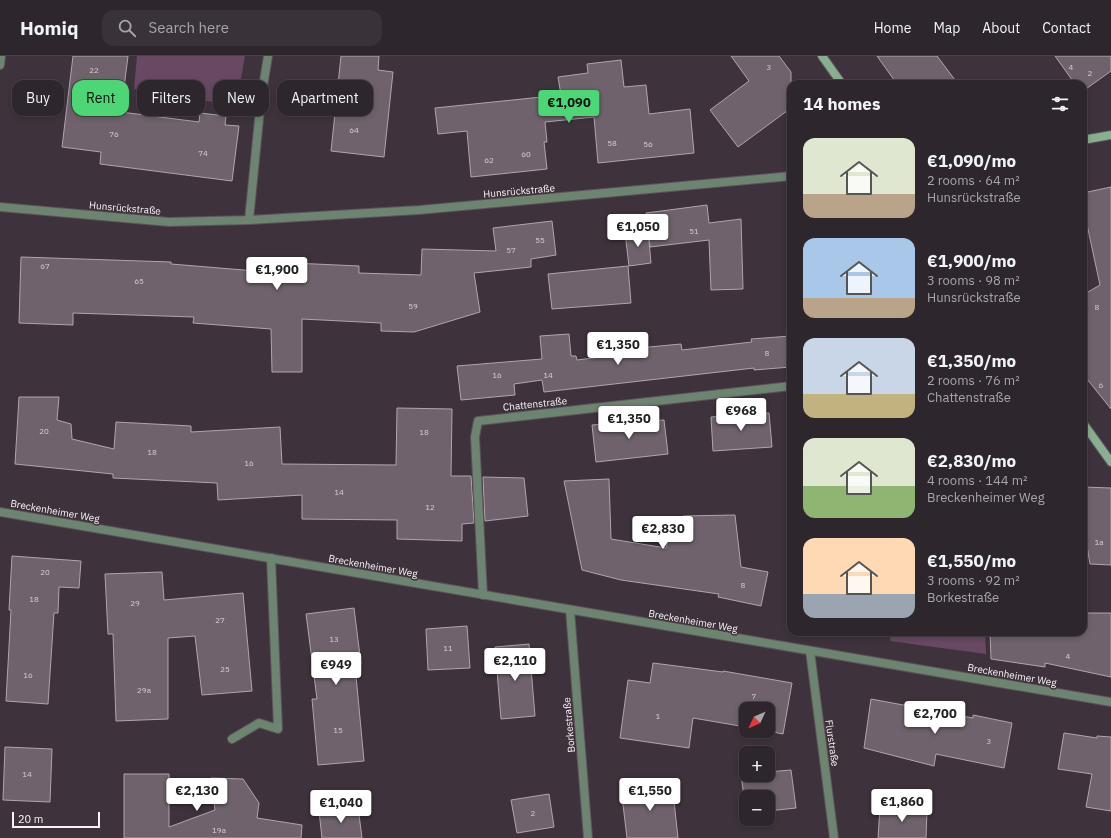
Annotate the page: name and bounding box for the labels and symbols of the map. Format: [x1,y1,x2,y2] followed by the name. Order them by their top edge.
[767,62,772,72] house number: 3
[1069,62,1074,72] house number: 4
[89,65,99,75] house number: 22
[1088,68,1093,78] house number: 2
[536,90,602,124] pin: €1,090
[349,125,359,135] house number: 64
[109,129,119,139] house number: 76
[607,138,617,148] house number: 58
[643,139,653,149] house number: 56
[198,148,208,158] house number: 74
[521,149,531,159] house number: 60
[484,155,494,165] house number: 62
[483,181,556,201] street label: Hunsrückstraße
[89,198,162,218] street label: Hunsrückstraße
[605,214,671,248] pin: €1,050
[689,226,699,236] house number: 51
[535,235,545,245] house number: 55
[506,245,516,255] house number: 57
[244,257,310,291] pin: €1,900
[40,261,50,271] house number: 67
[134,276,144,286] house number: 65
[408,301,418,311] house number: 59
[1095,302,1100,312] house number: 8
[585,332,651,366] pin: €1,350
[765,348,770,358] house number: 8
[492,370,502,380] house number: 16
[543,370,553,380] house number: 14
[1099,380,1104,390] house number: 6
[502,394,568,414] street label: Chattenstraße
[717,398,765,432] pin: €968
[596,406,662,440] pin: €1,350
[39,426,49,436] house number: 20
[419,427,429,437] house number: 18
[147,447,157,457] house number: 18
[244,458,254,468] house number: 16
[334,487,344,497] house number: 14
[9,497,101,525] street label: Breckenheimer Weg
[425,502,435,512] house number: 12
[630,516,696,550] pin: €2,830
[1094,537,1104,547] house number: 1a
[327,552,419,580] street label: Breckenheimer Weg
[40,567,50,577] house number: 20
[741,580,746,590] house number: 8
[29,594,39,604] house number: 18
[130,598,140,608] house number: 29
[647,607,739,635] street label: Breckenheimer Weg
[215,615,225,625] house number: 27
[329,634,339,644] house number: 13
[443,643,453,653] house number: 11
[482,648,548,682] pin: €2,110
[1066,651,1071,661] house number: 4
[312,652,360,686] pin: €949
[966,661,1058,689] street label: Breckenheimer Weg
[220,664,230,674] house number: 25
[23,670,33,680] house number: 16
[137,685,152,695] house number: 29a
[752,691,757,701] house number: 7
[560,696,578,753] street label: Borkestraße
[902,701,968,735] pin: €2,700
[739,702,775,738] north arrow
[656,711,661,721] house number: 1
[822,719,842,768] street label: Flurstraße
[333,725,343,735] house number: 15
[987,736,992,746] house number: 3
[22,769,32,779] house number: 14
[164,778,230,812] pin: €2,130
[617,778,683,812] pin: €1,550
[869,789,935,823] pin: €1,860
[308,790,374,824] pin: €1,040
[531,808,536,818] house number: 2
[12,810,100,829] scale bar
[212,825,227,835] house number: 19a

